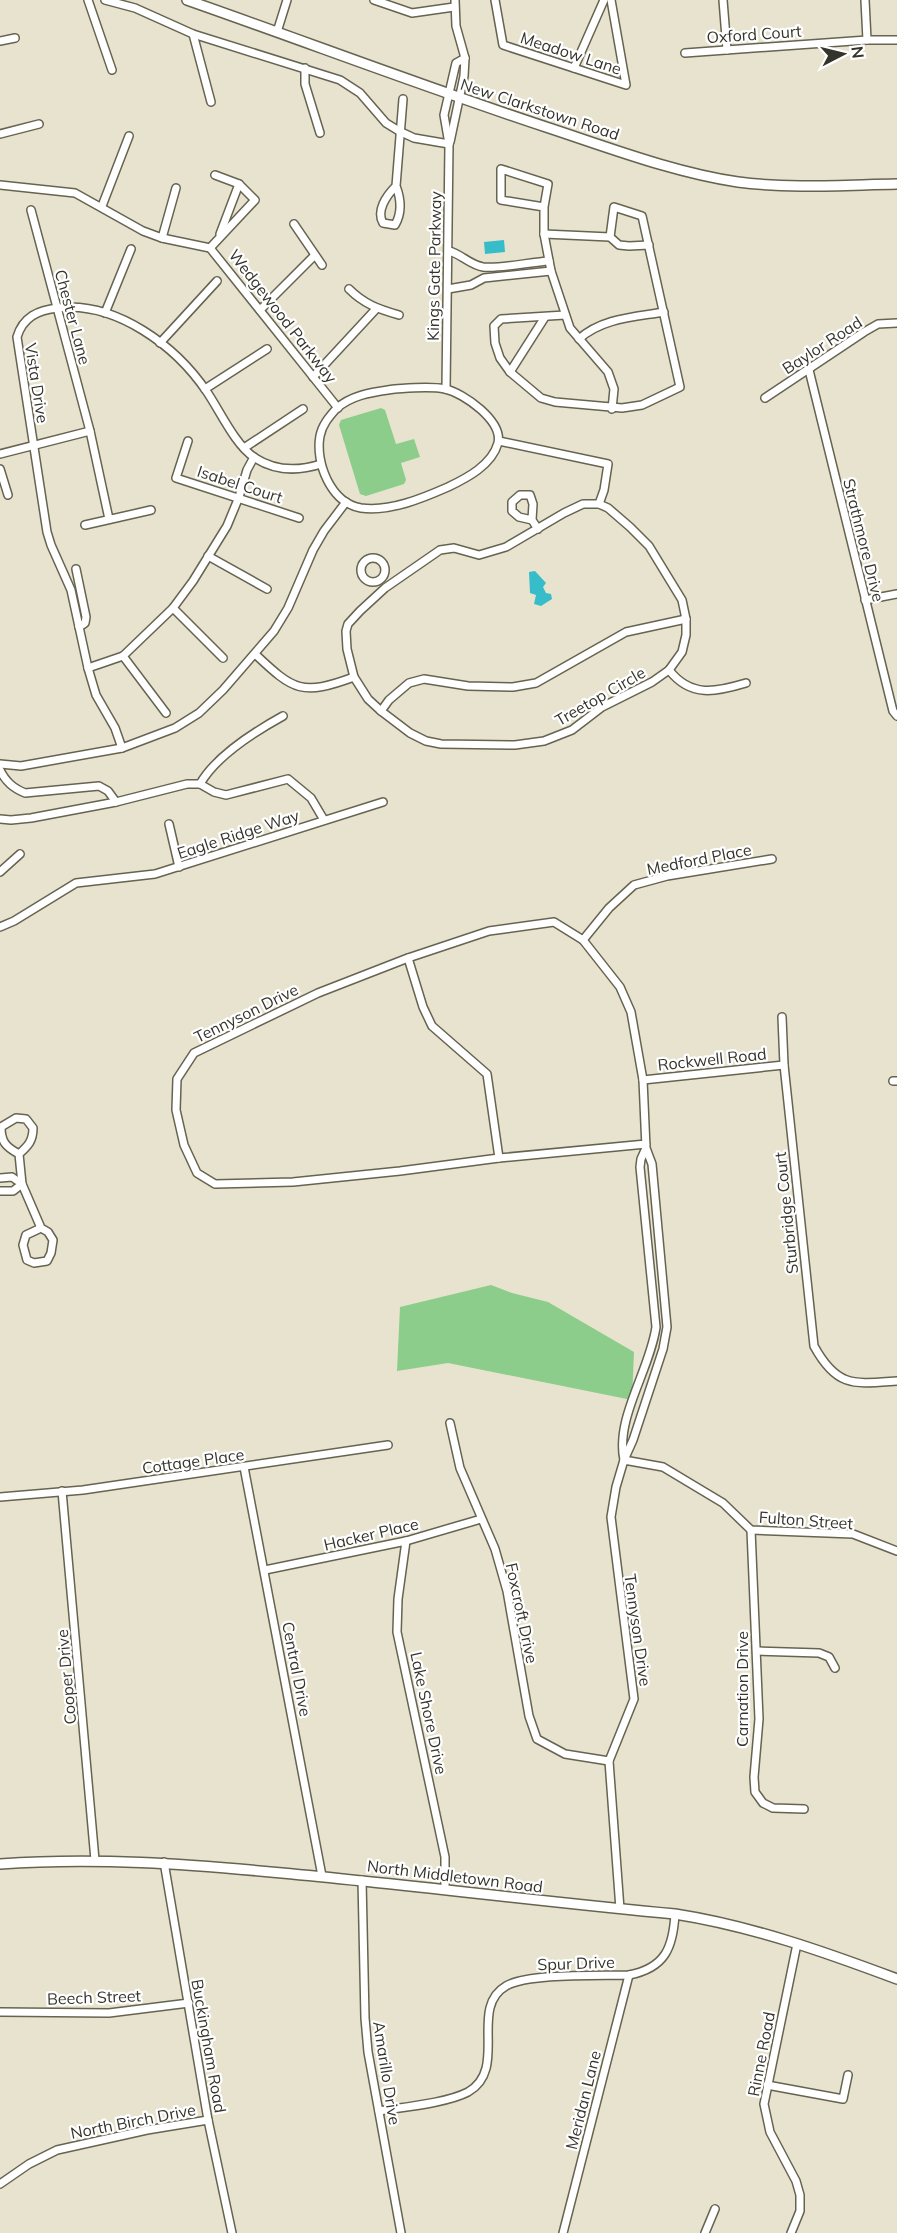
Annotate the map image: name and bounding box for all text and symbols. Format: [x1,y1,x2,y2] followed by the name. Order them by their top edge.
[706,21,803,47] street label: Oxford Court
[813,24,873,84] north arrow
[518,27,624,79] street label: Meadow Lane
[847,45,869,59] text: N
[458,74,622,144] street label: New Clarkstown Road
[423,190,445,341] street label: Kings Gate Parkway
[225,245,342,387] street label: Wedgewood Parkway
[51,267,95,367] street label: Chester Lane
[778,312,866,378] street label: Baylor Road
[21,342,53,424] street label: Vista Drive
[195,461,286,507] street label: Isabel Court
[839,476,889,604] street label: Strathmore Drive
[551,662,649,730] street label: Treetop Circle
[174,805,302,863] street label: Eagle Ridge Way
[645,839,753,879] street label: Medford Place
[191,979,301,1047] street label: Tennyson Drive
[657,1043,767,1075] street label: Rockwell Road
[770,1151,802,1275] street label: Sturbridge Court
[141,1444,245,1478] street label: Cottage Place
[758,1507,854,1533] street label: Fulton Street
[322,1513,420,1555] street label: Hacker Place
[502,1561,542,1665] street label: Foxcroft Drive
[620,1572,656,1688] street label: Tennyson Drive
[278,1620,316,1718] street label: Central Drive
[52,1629,80,1725] street label: Cooper Drive
[732,1631,752,1747] street label: Carnation Drive
[406,1650,452,1776] street label: Lake Shore Drive
[366,1855,544,1897] street label: North Middletown Road
[537,1952,615,1974] street label: Spur Drive
[187,1978,231,2114] street label: Buckingham Road
[47,1985,142,2009] street label: Beech Street
[743,2010,779,2098] street label: Rinne Road
[369,2020,405,2126] street label: Amarillo Drive
[561,2048,605,2152] street label: Meridan Lane
[69,2099,197,2143] street label: North Birch Drive

